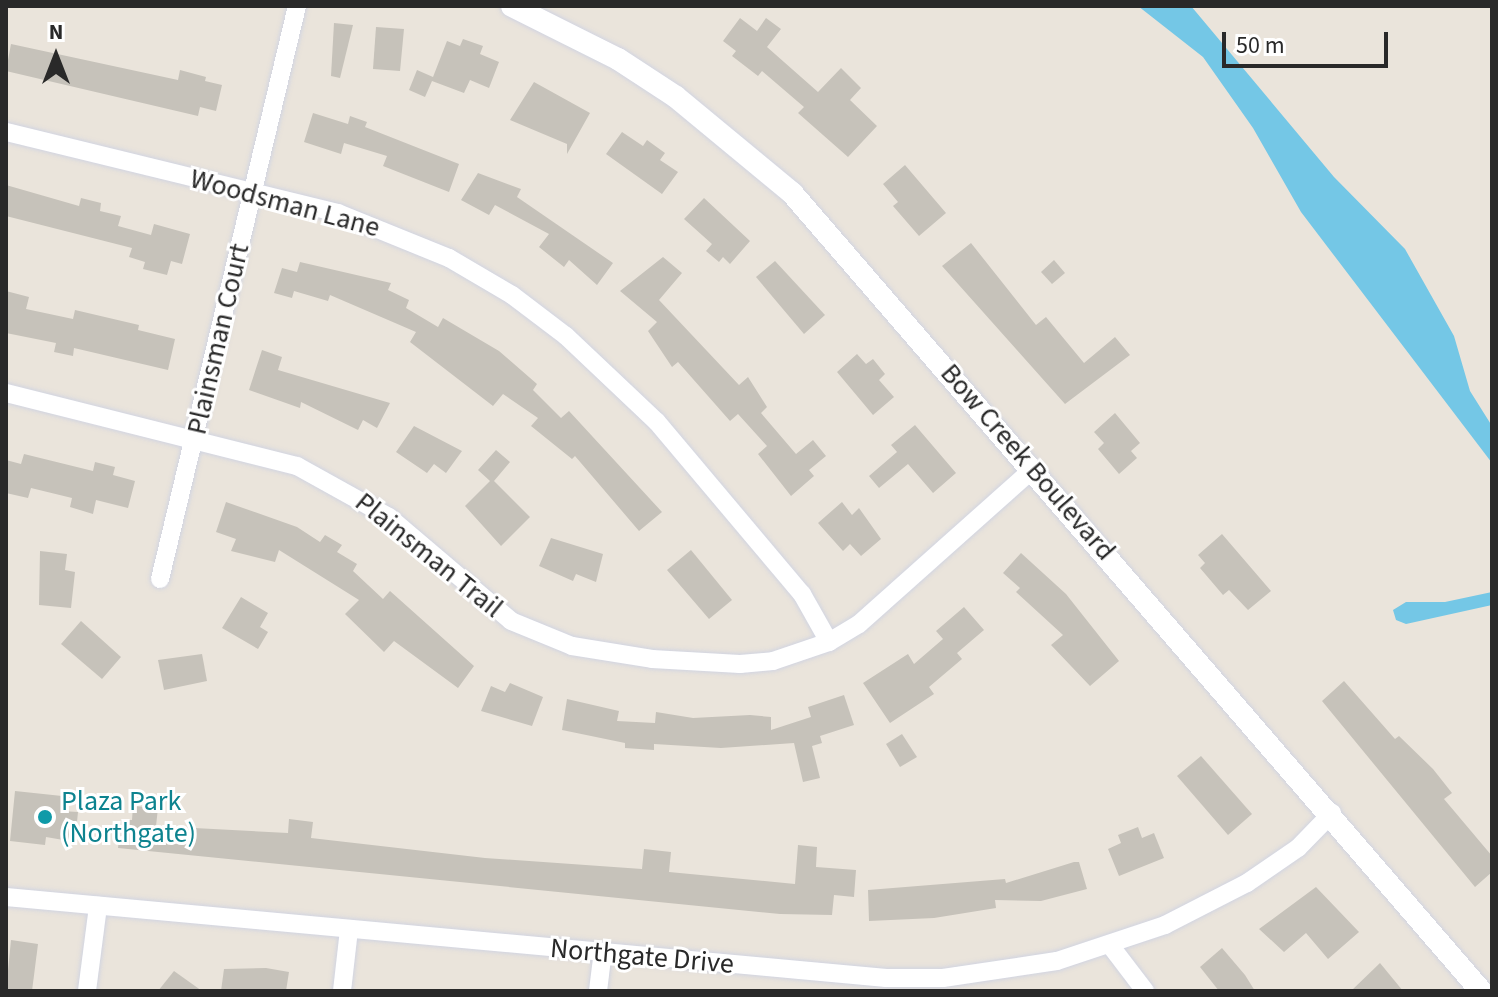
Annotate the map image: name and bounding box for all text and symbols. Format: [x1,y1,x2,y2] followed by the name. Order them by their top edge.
[16,16,96,96] north arrow
[49,16,63,48] text: N
[1226,16,1392,66] scale bar
[1236,28,1285,63] text: 50 m
[187,162,383,244] street label: Woodsman Lane
[180,240,256,438] street label: Plainsman Court
[933,357,1123,567] street label: Bow Creek Boulevard
[348,485,510,625] street label: Plainsman Trail
[61,784,196,850] place label: Plaza Park (Northgate)
[36,808,54,826] marker: Plaza Park (Northgate)
[549,931,735,981] street label: Northgate Drive

